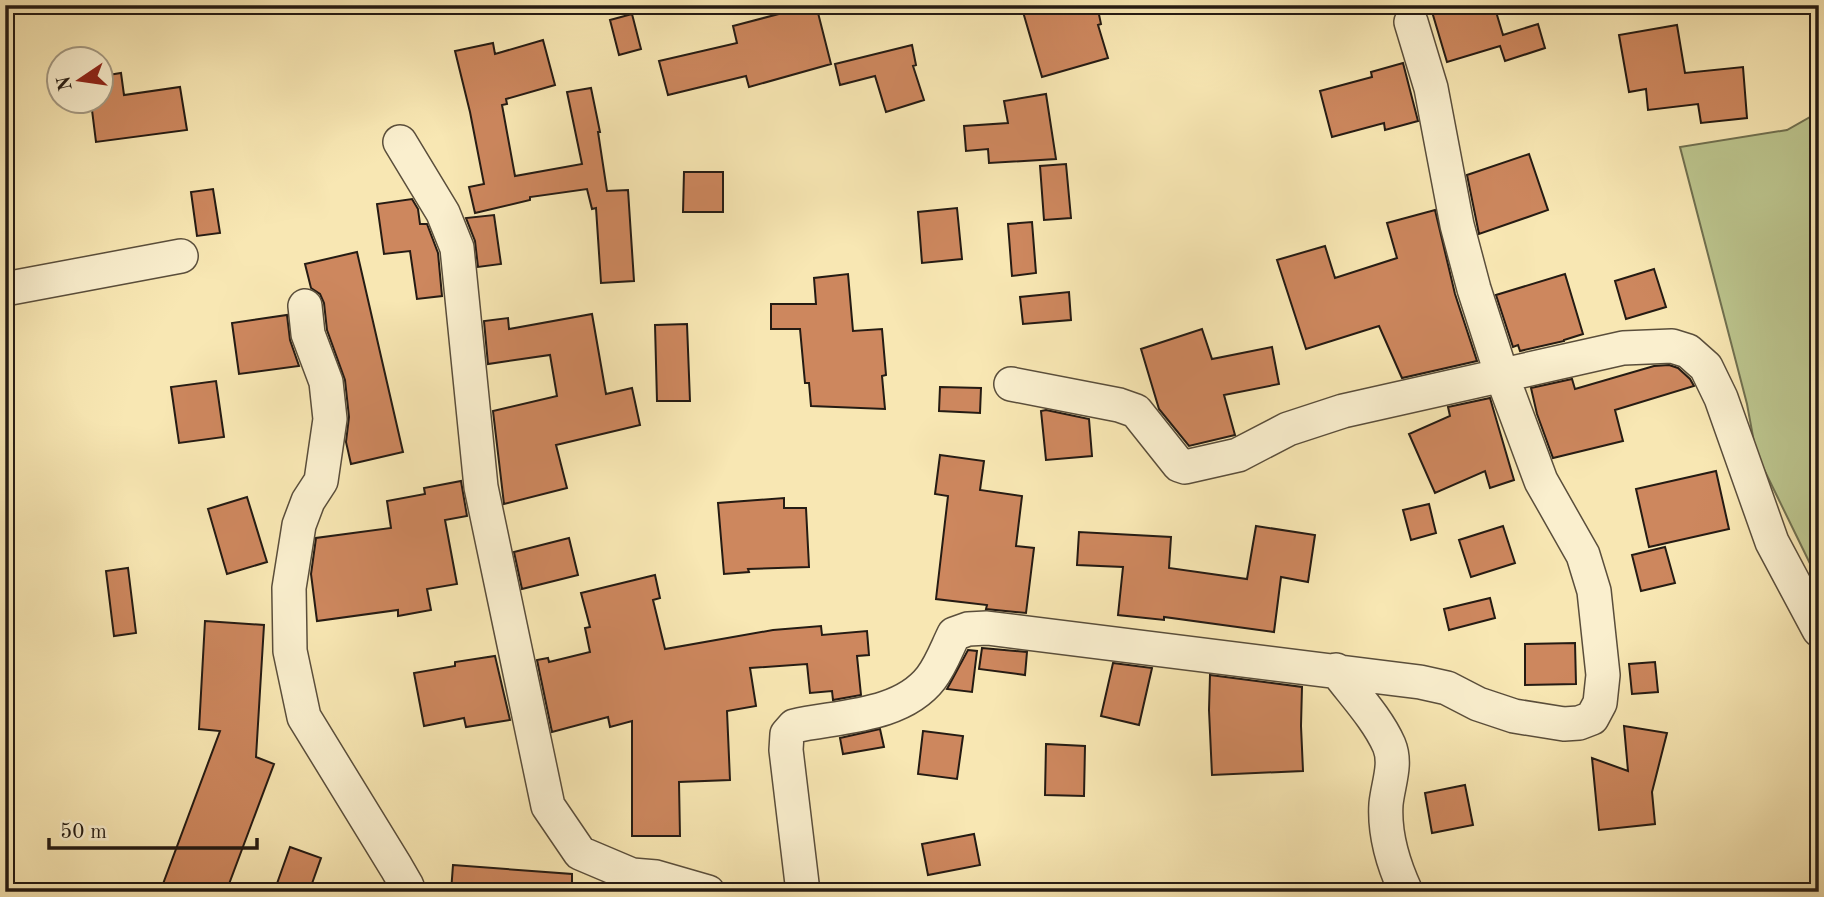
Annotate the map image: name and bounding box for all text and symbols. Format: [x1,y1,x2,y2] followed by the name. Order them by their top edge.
[46,46,116,116] north arrow
[55,74,77,92] text: N
[49,806,257,850] scale bar
[60,822,107,843] text: 50 m

